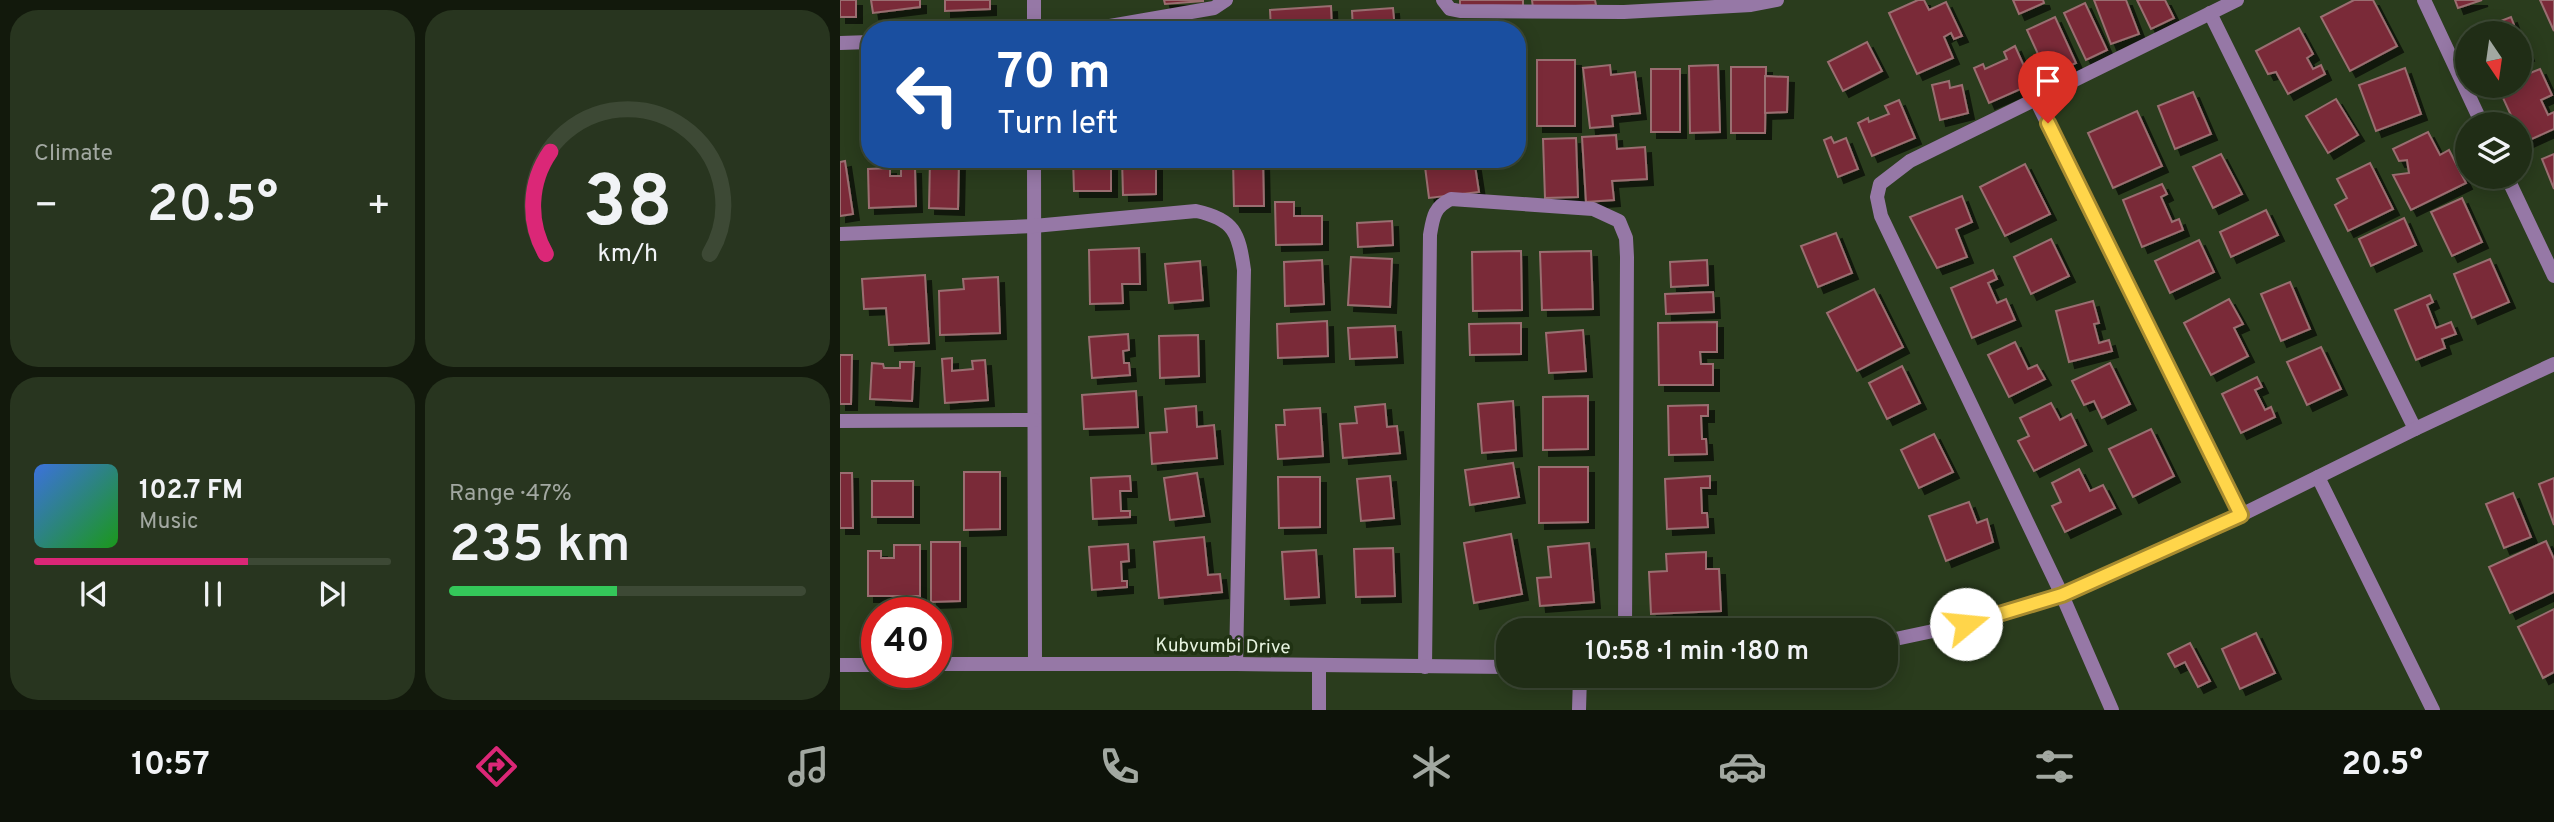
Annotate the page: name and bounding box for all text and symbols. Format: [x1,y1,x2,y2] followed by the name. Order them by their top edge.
[2455,21,2532,98] north arrow
[2455,21,2532,189] map controls
[997,44,1111,106] text: 70 m
[882,49,973,140] icon: left
[2018,51,2078,123] pin
[2029,62,2067,100] icon: arrive
[997,105,1118,145] text: Turn left
[2455,112,2532,189] button: layers
[34,140,113,169] text: Climate
[583,161,672,253] text: 38
[147,174,278,240] text: 20.5°
[34,183,59,232] text: −
[366,183,391,232] text: +
[597,239,658,271] text: km/h
[139,475,243,508] text: 102.7 FM
[449,480,572,509] text: Range · 47%
[139,508,199,537] text: Music
[449,514,631,580] text: 235 km
[75,575,113,613] icon: previous
[194,575,232,613] icon: pause
[313,575,351,613] icon: next
[1929,587,2003,661] position arrow
[861,597,952,688] speed limit sign: 40
[1155,634,1291,660] street label: Kubvumbi Drive
[1585,636,1809,669] text: 10:58 · 1 min · 180 m
[472,742,521,791] icon: directions
[784,742,833,791] icon: music
[1095,742,1144,791] icon: phone
[1407,742,1456,791] icon: climate
[1718,742,1767,791] icon: car
[2030,742,2079,791] icon: filters
[131,746,210,786] text: 10:57
[2341,746,2423,786] text: 20.5°

